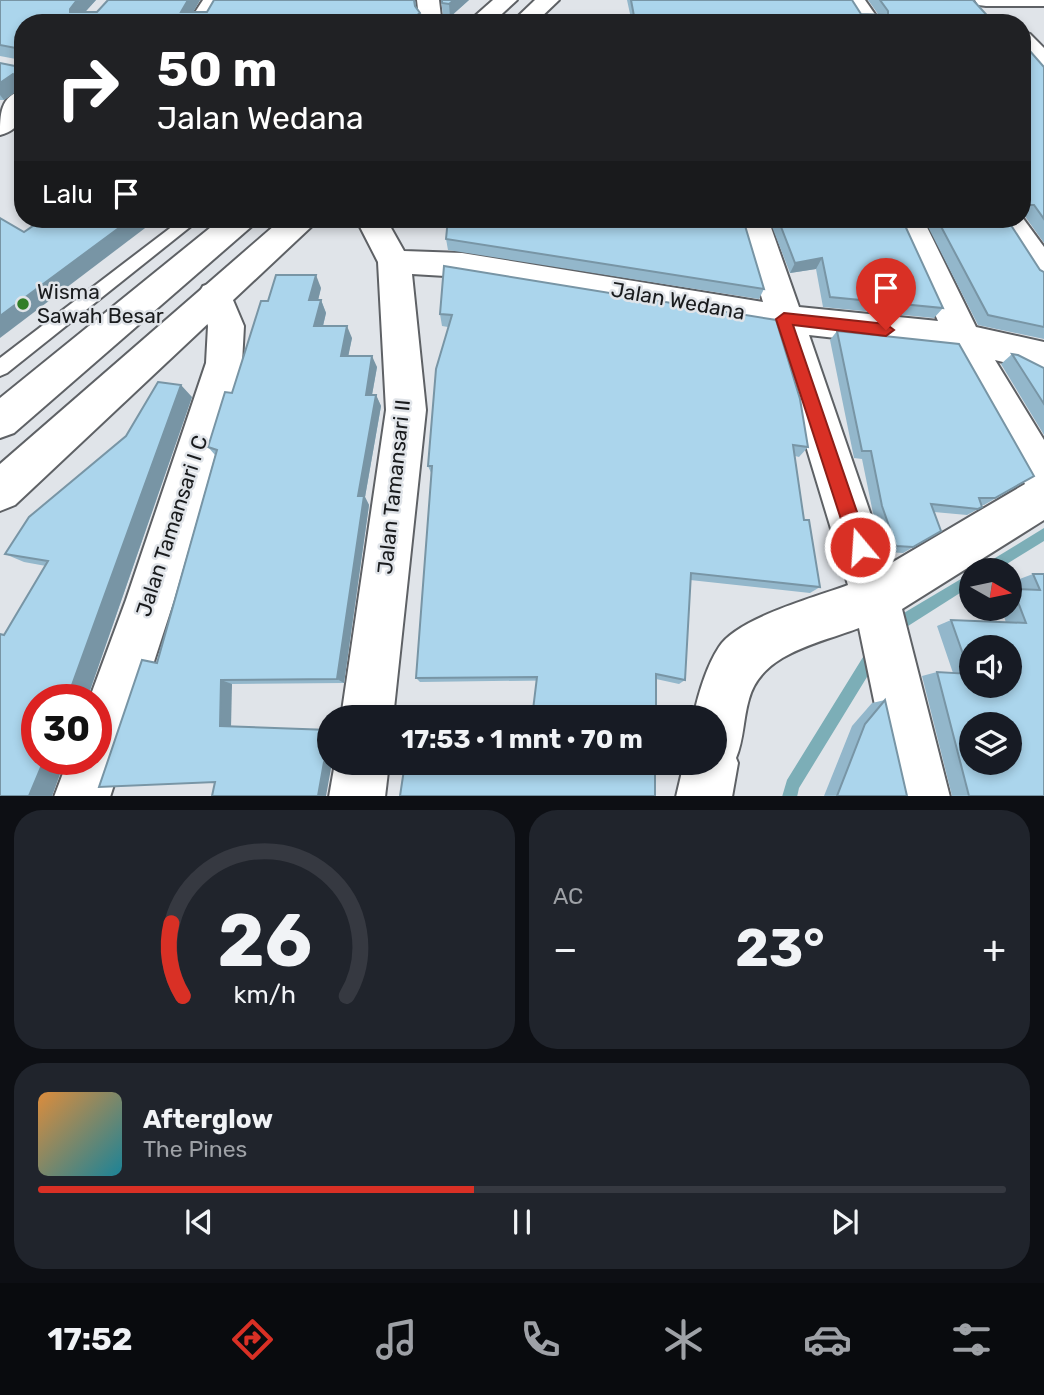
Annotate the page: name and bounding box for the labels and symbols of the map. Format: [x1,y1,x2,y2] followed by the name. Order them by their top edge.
[856,258,916,330] pin
[609,276,747,325] street label: Jalan Wedana
[37,279,164,328] place label: Wisma Sawah Besar
[15,296,31,312] marker: Wisma Sawah Besar
[372,398,415,576] street label: Jalan Tamansari II
[130,432,213,620] street label: Jalan Tamansari I C
[823,510,897,584] position arrow
[959,558,1022,621] north arrow
[21,684,112,775] speed limit sign: 30

